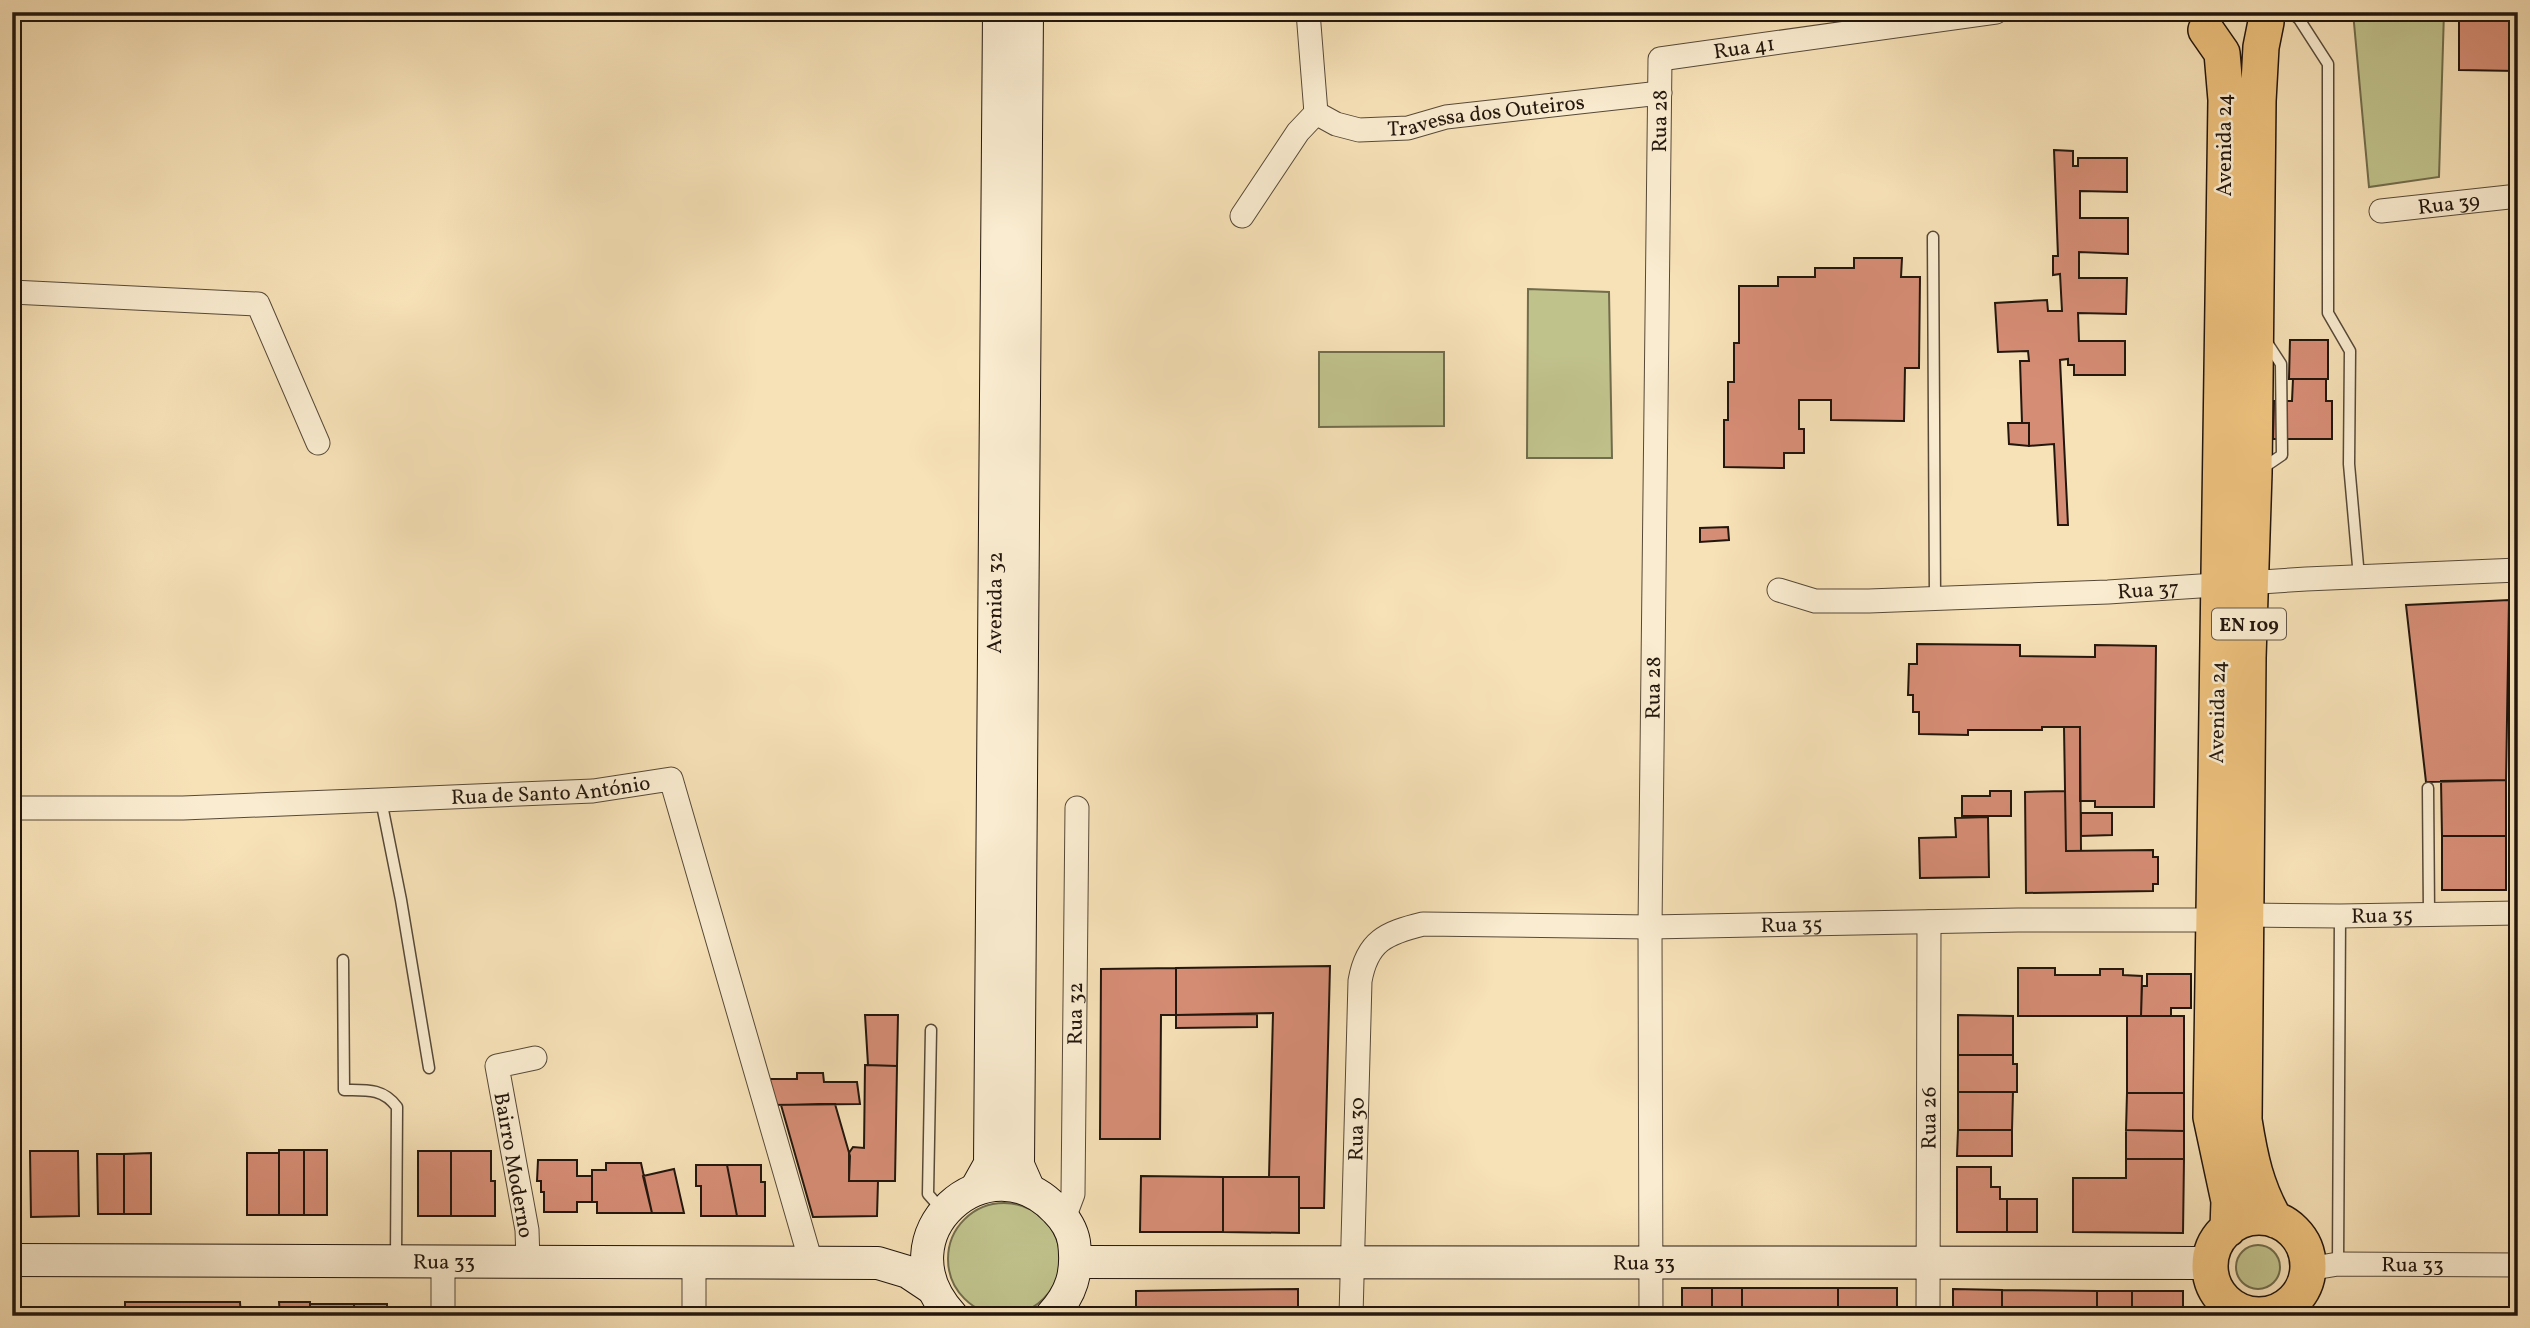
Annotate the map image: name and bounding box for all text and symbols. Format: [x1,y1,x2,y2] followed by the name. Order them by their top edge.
[1712,30,1777,67] street label: Rua 41
[1387,89,1586,145] street label: Travessa dos Outeiros
[1646,89,1676,153] street label: Rua 28
[2211,94,2240,196] street label: Avenida 24
[2416,187,2481,223] street label: Rua 39
[981,552,1011,654] street label: Avenida 32
[2116,574,2180,607] street label: Rua 37
[2212,608,2286,639] road number: EN 109
[1639,656,1669,720] street label: Rua 28
[2203,660,2234,764] street label: Avenida 24
[450,769,652,813] street label: Rua de Santo António
[2351,902,2413,932] street label: Rua 35
[1760,911,1823,941] street label: Rua 35
[1062,982,1091,1045] street label: Rua 32
[1915,1087,1945,1149] street label: Rua 26
[485,1090,540,1240] street label: Bairro Moderno
[1342,1097,1373,1161] street label: Rua 30
[413,1248,475,1278] street label: Rua 33
[1613,1249,1675,1279] street label: Rua 33
[2381,1251,2444,1281] street label: Rua 33

